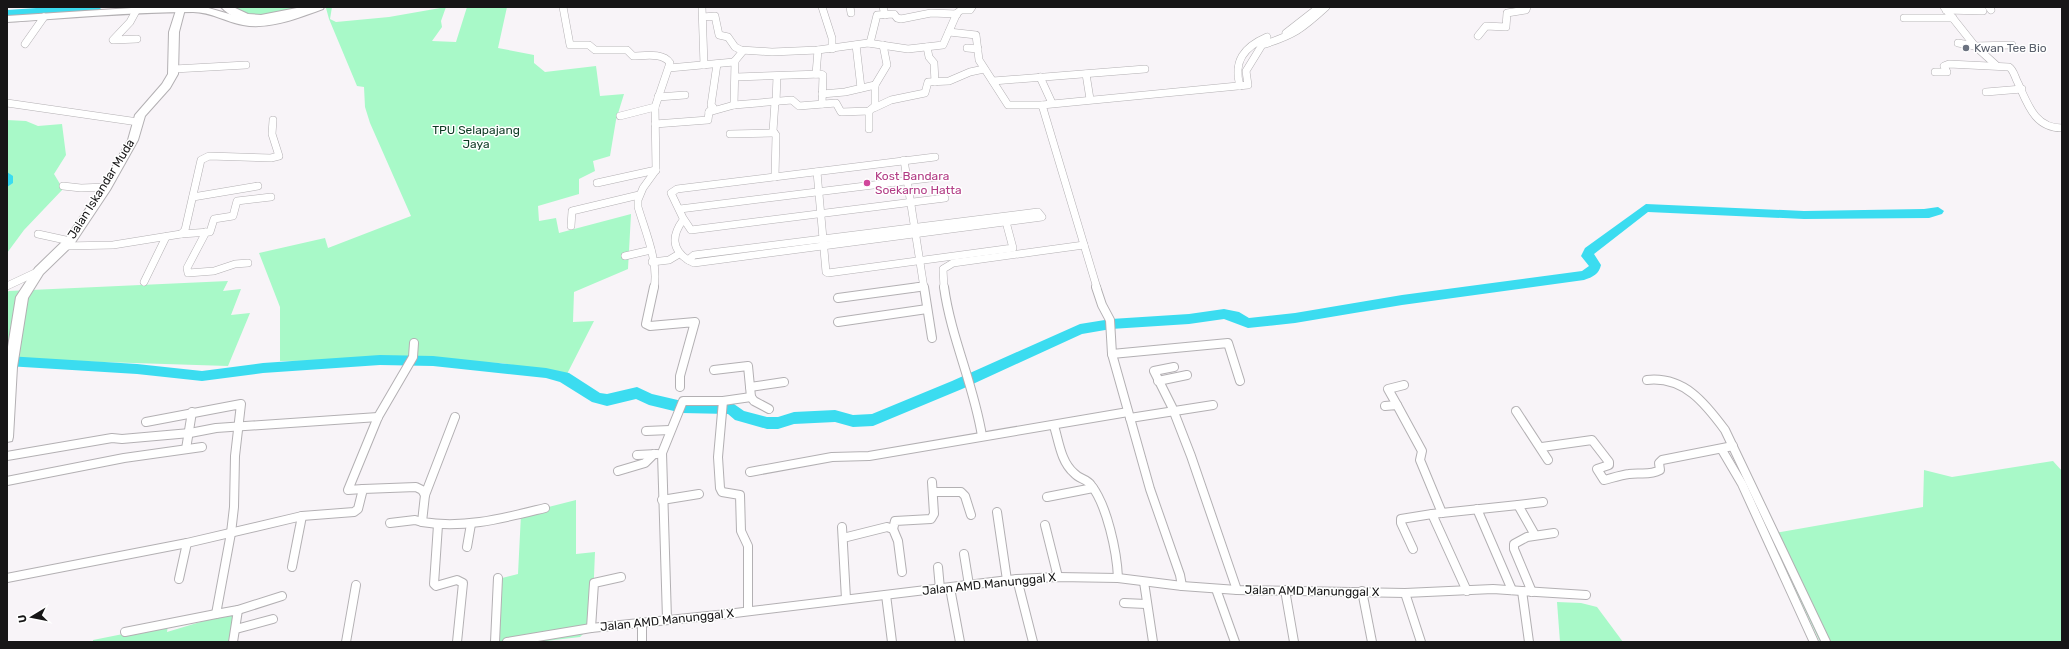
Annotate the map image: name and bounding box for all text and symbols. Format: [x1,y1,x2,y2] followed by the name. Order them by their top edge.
[1974,41,2047,55] place label: Kwan Tee Bio
[1961,43,1971,53] marker: Kwan Tee Bio
[432,123,520,151] park label: TPU Selapajang Jaya
[65,137,137,241] street label: Jalan Iskandar Muda
[875,169,962,197] place label: Kost Bandara Soekarno Hatta
[862,178,872,188] marker: Kost Bandara Soekarno Hatta
[921,570,1057,598] street label: Jalan AMD Manunggal X
[1245,583,1380,599] street label: Jalan AMD Manunggal X
[12,597,52,637] north arrow
[599,606,735,634] street label: Jalan AMD Manunggal X
[16,614,30,624] text: U

